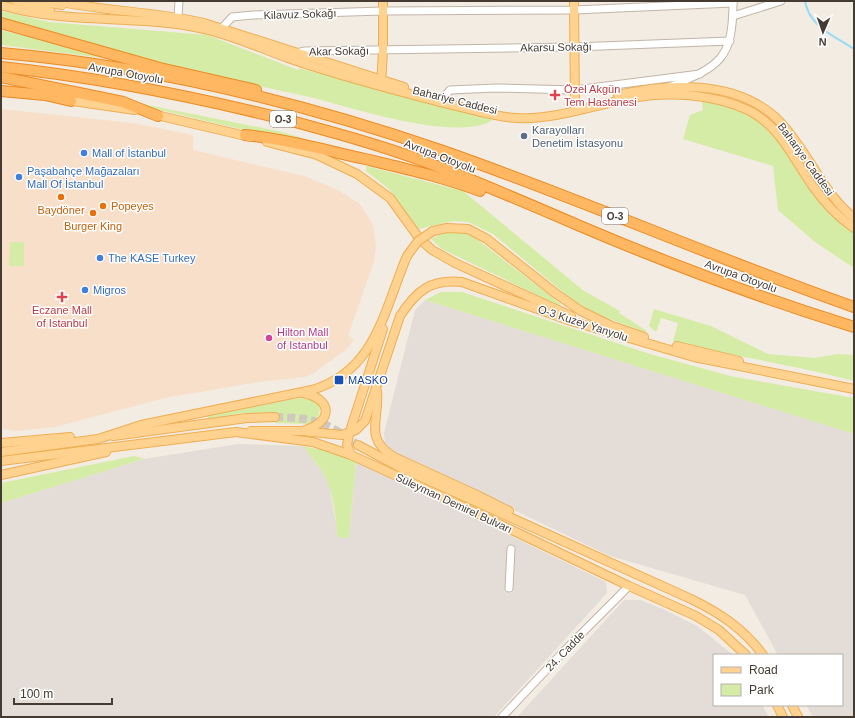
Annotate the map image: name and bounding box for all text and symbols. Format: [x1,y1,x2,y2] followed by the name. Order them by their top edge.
[263,7,337,21] street label: Kilavuz Sokağı
[803,12,843,52] north arrow
[818,36,827,48] text: N
[520,40,592,54] street label: Akarsu Sokağı
[309,44,369,58] street label: Akar Sokağı
[88,61,164,85] street label: Avrupa Otoyolu
[564,83,637,108] place label: Özel Akgün Tem Hastanesi
[411,84,499,116] street label: Bahariye Caddesi
[549,89,561,101] marker: Özel Akgün Tem Hastanesi
[270,111,296,127] road number: O-3
[776,120,836,198] street label: Bahariye Caddesi
[532,124,623,149] place label: Karayolları Denetim İstasyonu
[519,131,529,141] marker: Karayolları Denetim İstasyonu
[403,137,477,175] street label: Avrupa Otoyolu
[92,147,166,159] place label: Mall of İstanbul
[79,148,89,158] marker: Mall of İstanbul
[27,165,140,190] place label: Paşabahçe Mağazaları Mall Of İstanbul
[14,172,24,182] marker: Paşabahçe Mağazaları Mall Of İstanbul
[56,192,66,202] marker: Baydöner
[111,200,154,212] place label: Popeyes
[98,201,108,211] marker: Popeyes
[37,204,85,216] place label: Baydöner
[88,208,98,218] marker: Burger King
[602,208,628,224] road number: O-3
[64,220,122,232] place label: Burger King
[108,252,196,264] place label: The KASE Turkey
[95,253,105,263] marker: The KASE Turkey
[703,257,779,295] street label: Avrupa Otoyolu
[93,284,127,296] place label: Migros
[80,285,90,295] marker: Migros
[57,292,67,302] marker: Eczane Mall of Istanbul
[537,303,629,343] street label: O-3 Kuzey Yanyolu
[32,304,92,329] place label: Eczane Mall of Istanbul
[277,326,328,351] place label: Hilton Mall of Istanbul
[264,333,274,343] marker: Hilton Mall of Istanbul
[333,374,345,386] marker: MASKO
[348,374,388,386] place label: MASKO
[394,471,514,535] street label: Süleyman Demirel Bulvarı
[543,629,587,673] street label: 24. Cadde
[713,654,843,706] legend
[749,663,778,677] text: Road
[14,680,112,706] scale bar
[749,683,775,697] text: Park
[20,687,53,701] text: 100 m

